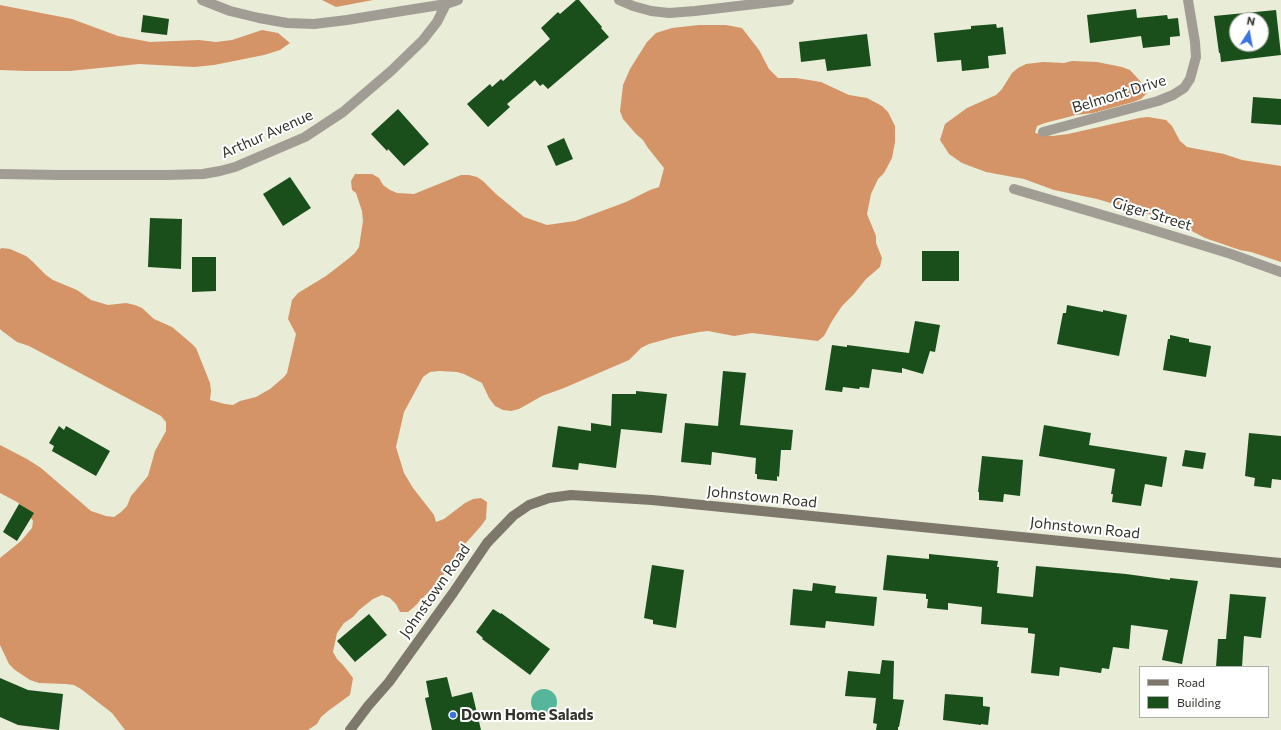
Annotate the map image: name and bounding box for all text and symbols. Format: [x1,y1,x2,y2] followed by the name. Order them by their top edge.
[1229,12,1269,52] north arrow
[1246,14,1256,28] text: N
[1070,71,1168,117] street label: Belmont Drive
[218,106,316,162] street label: Arthur Avenue
[1110,193,1194,235] street label: Giger Street
[706,482,818,512] street label: Johnstown Road
[1029,513,1141,543] street label: Johnstown Road
[396,541,474,641] street label: Johnstown Road
[1139,666,1269,718] legend
[1177,675,1205,689] text: Road
[1177,695,1221,709] text: Building
[461,706,593,724] place label: Down Home Salads
[448,710,458,720] marker: Down Home Salads

